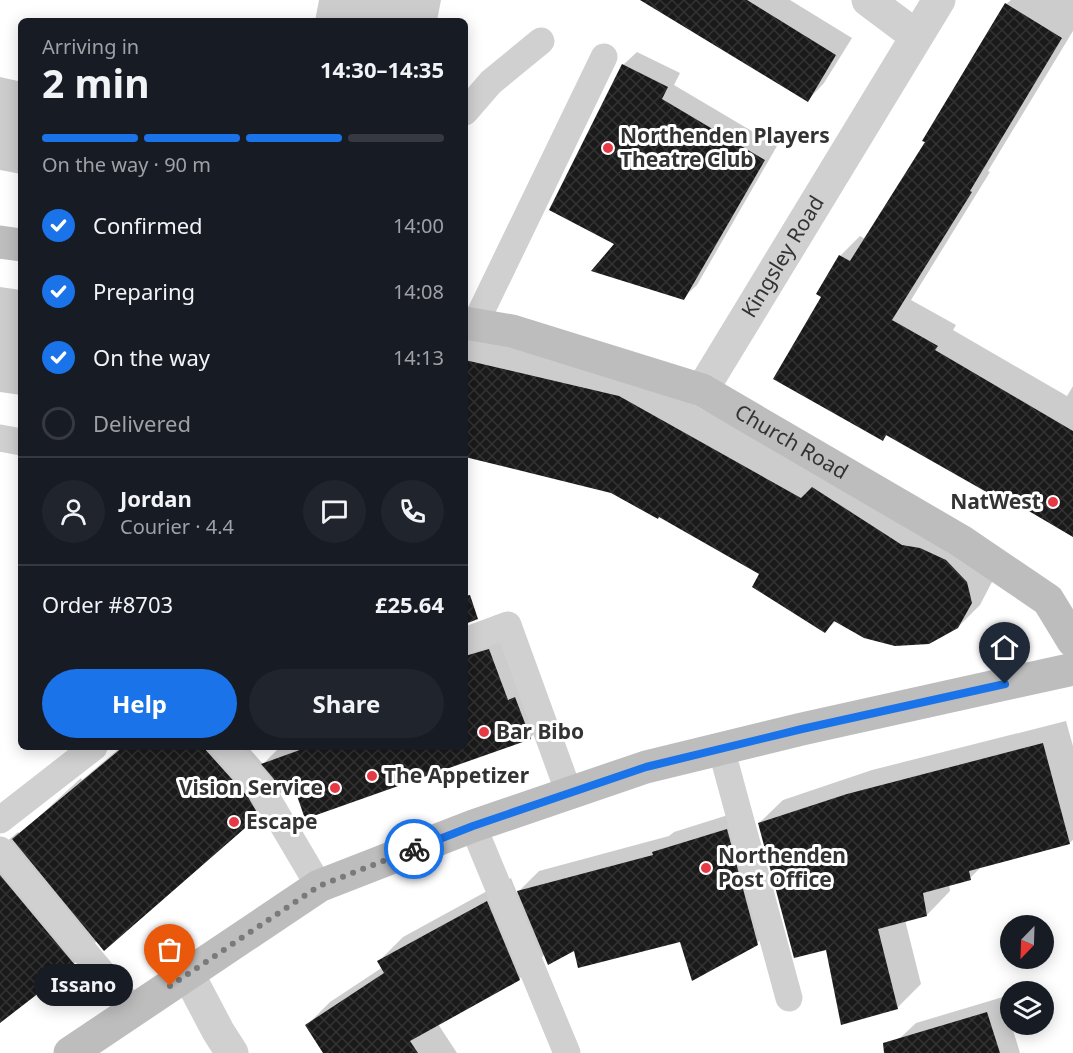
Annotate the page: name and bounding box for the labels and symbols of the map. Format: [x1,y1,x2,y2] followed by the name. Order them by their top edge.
[620,121,830,173] place label: Northenden Players Theatre Club
[601,141,615,155] marker: Northenden Players Theatre Club
[734,190,830,322] street label: Kingsley Road
[730,397,854,485] street label: Church Road
[950,487,1041,515] place label: NatWest
[1046,495,1060,509] marker: NatWest
[979,622,1030,684] pin
[496,717,584,745] place label: Bar Bibo
[477,725,491,739] marker: Bar Bibo
[384,761,530,789] place label: The Appetizer
[365,769,379,783] marker: The Appetizer
[179,773,323,801] place label: Vision Service
[328,781,342,795] marker: Vision Service
[246,807,318,835] place label: Escape
[227,815,241,829] marker: Escape
[384,819,444,879] courier
[718,841,846,893] place label: Northenden Post Office
[699,861,713,875] marker: Northenden Post Office
[1000,915,1054,969] north arrow
[144,924,195,986] pin
[35,965,134,1007] callout: Issano

